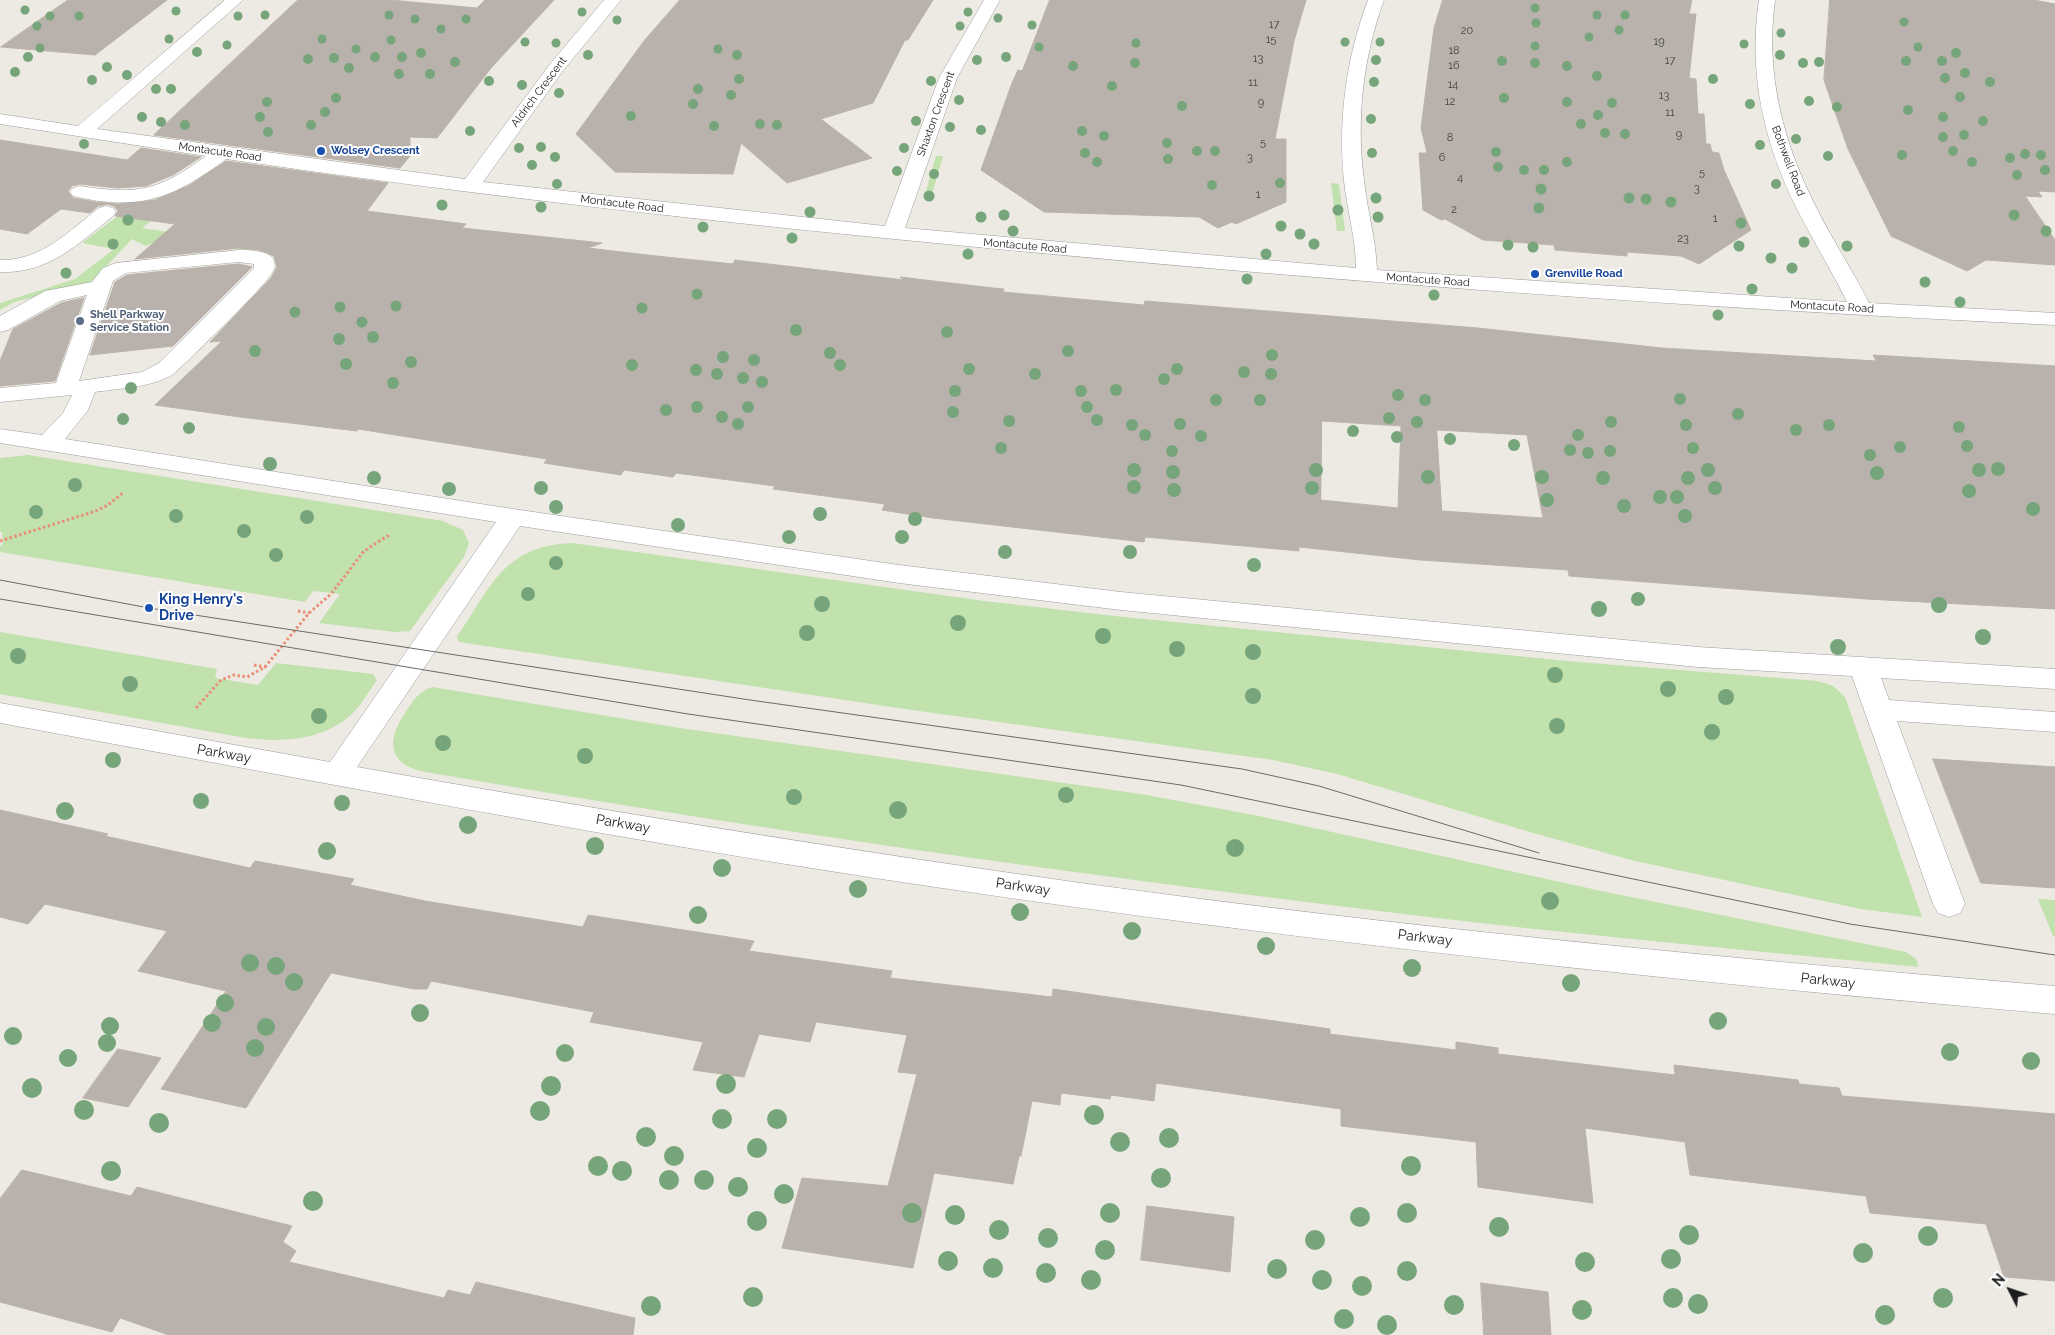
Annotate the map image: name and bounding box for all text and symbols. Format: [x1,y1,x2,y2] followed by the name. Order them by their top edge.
[1269,18,1279,32] house number: 17
[1461,24,1473,38] house number: 20
[1266,33,1276,47] house number: 15
[1653,35,1665,49] house number: 19
[1448,44,1460,58] house number: 18
[1253,52,1263,66] house number: 13
[508,54,570,130] street label: Aldrich Crescent
[1665,54,1675,68] house number: 17
[1448,59,1460,73] house number: 16
[914,70,958,158] street label: Shaxton Crescent
[1248,76,1258,90] house number: 11
[1448,78,1458,92] house number: 14
[1659,89,1669,103] house number: 13
[1445,95,1455,109] house number: 12
[1258,96,1264,110] house number: 9
[1665,106,1675,120] house number: 11
[1769,124,1807,198] street label: Bothwell Road
[1676,128,1682,142] house number: 9
[1447,131,1453,145] house number: 8
[1260,136,1266,150] house number: 5
[178,140,262,164] street label: Montacute Road
[331,144,420,158] place label: Wolsey Crescent
[315,145,327,157] marker: Wolsey Crescent
[1247,151,1253,165] house number: 3
[1439,151,1445,165] house number: 6
[1699,166,1705,180] house number: 5
[1457,171,1463,185] house number: 4
[1694,182,1700,196] house number: 3
[1256,188,1260,202] house number: 1
[580,192,664,216] street label: Montacute Road
[1451,203,1457,217] house number: 2
[1713,212,1717,226] house number: 1
[1677,232,1689,246] house number: 23
[983,236,1067,256] street label: Montacute Road
[1545,267,1623,281] place label: Grenville Road
[1529,268,1541,280] marker: Grenville Road
[1386,270,1470,290] street label: Montacute Road
[1790,298,1874,316] street label: Montacute Road
[90,308,169,334] place label: Shell Parkway Service Station
[74,315,86,327] marker: Shell Parkway Service Station
[159,592,243,624] place label: King Henry's Drive
[143,602,155,614] marker: King Henry's Drive
[196,741,252,767] street label: Parkway
[595,811,651,837] street label: Parkway
[995,875,1051,899] street label: Parkway
[1397,926,1453,950] street label: Parkway
[1800,970,1856,992] street label: Parkway
[1985,1265,2035,1315] north arrow
[1989,1271,2008,1289] text: N

